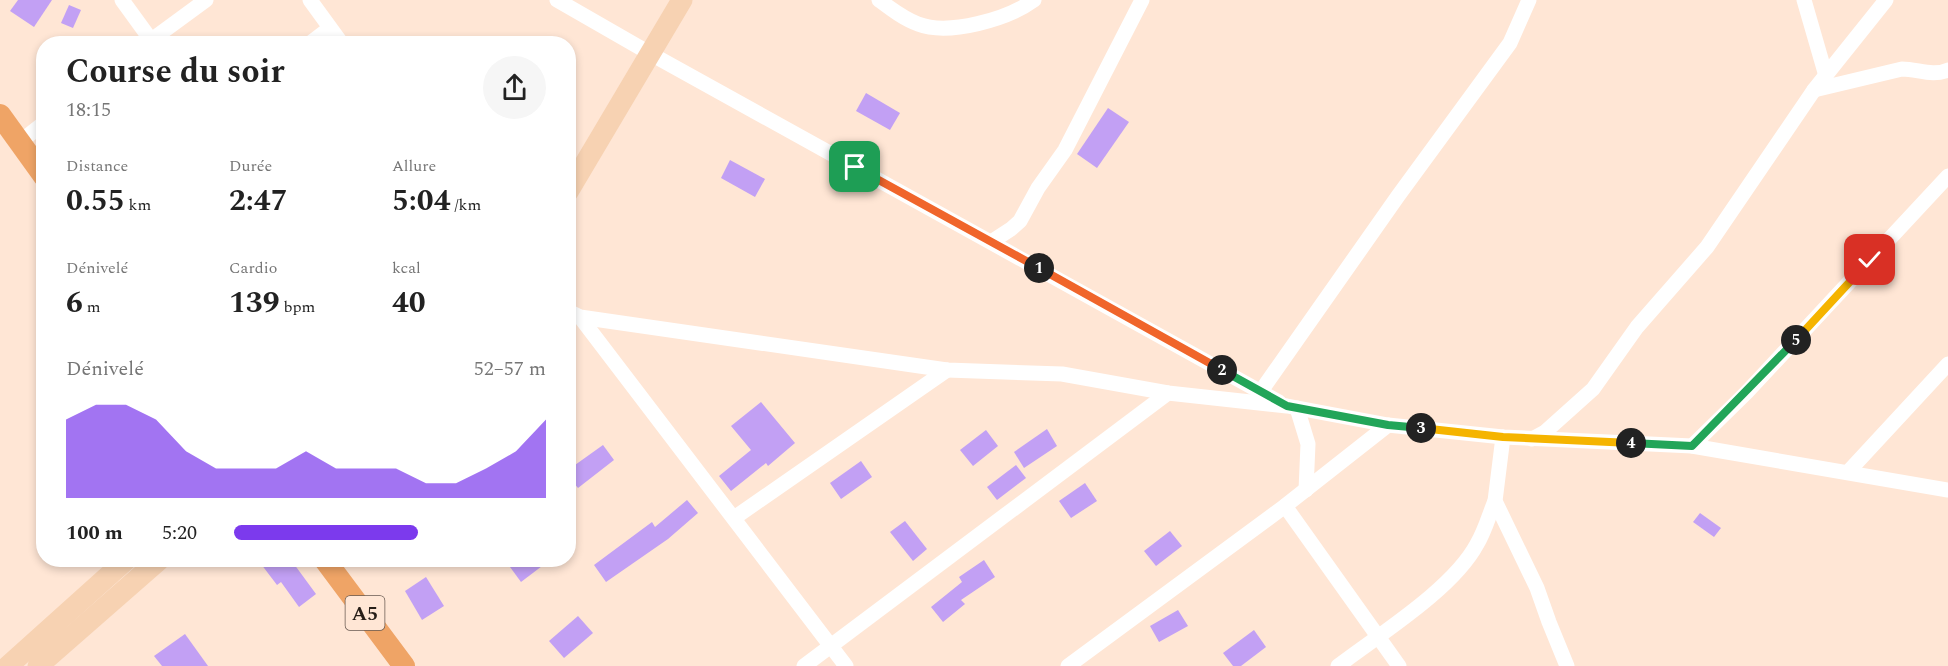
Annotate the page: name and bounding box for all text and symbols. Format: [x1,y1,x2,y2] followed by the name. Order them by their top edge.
[66,47,285,97] text: Course du soir
[483,56,546,119] button: share
[66,95,111,125] text: 18:15
[829,141,880,192] pin
[838,150,871,183] icon: arrive
[66,154,128,178] text: Distance
[229,154,272,178] text: Durée
[392,154,436,178] text: Allure
[66,178,125,224] text: 0.55
[229,178,288,224] text: 2:47
[392,178,451,224] text: 5:04
[125,193,151,217] text: km
[451,193,481,217] text: /km
[1844,234,1895,285] pin
[1853,243,1886,276] icon: check
[1024,253,1054,283] pin: 1
[66,256,128,280] text: Dénivelé
[229,256,277,280] text: Cardio
[392,256,421,280] text: kcal
[1035,256,1043,280] text: 1
[66,280,83,326] text: 6
[229,280,280,326] text: 139
[392,280,426,326] text: 40
[83,295,101,319] text: m
[280,295,315,319] text: bpm
[1781,325,1811,355] pin: 5
[1792,328,1800,352] text: 5
[66,354,144,384] text: Dénivelé
[474,354,546,384] text: 52–57 m
[1207,355,1237,385] pin: 2
[1218,358,1226,382] text: 2
[1406,413,1436,443] pin: 3
[1417,416,1425,440] text: 3
[1616,428,1646,458] pin: 4
[1627,431,1635,455] text: 4
[66,518,123,548] text: 100 m
[162,518,197,548] text: 5:20
[346,596,385,630] road number: A5

